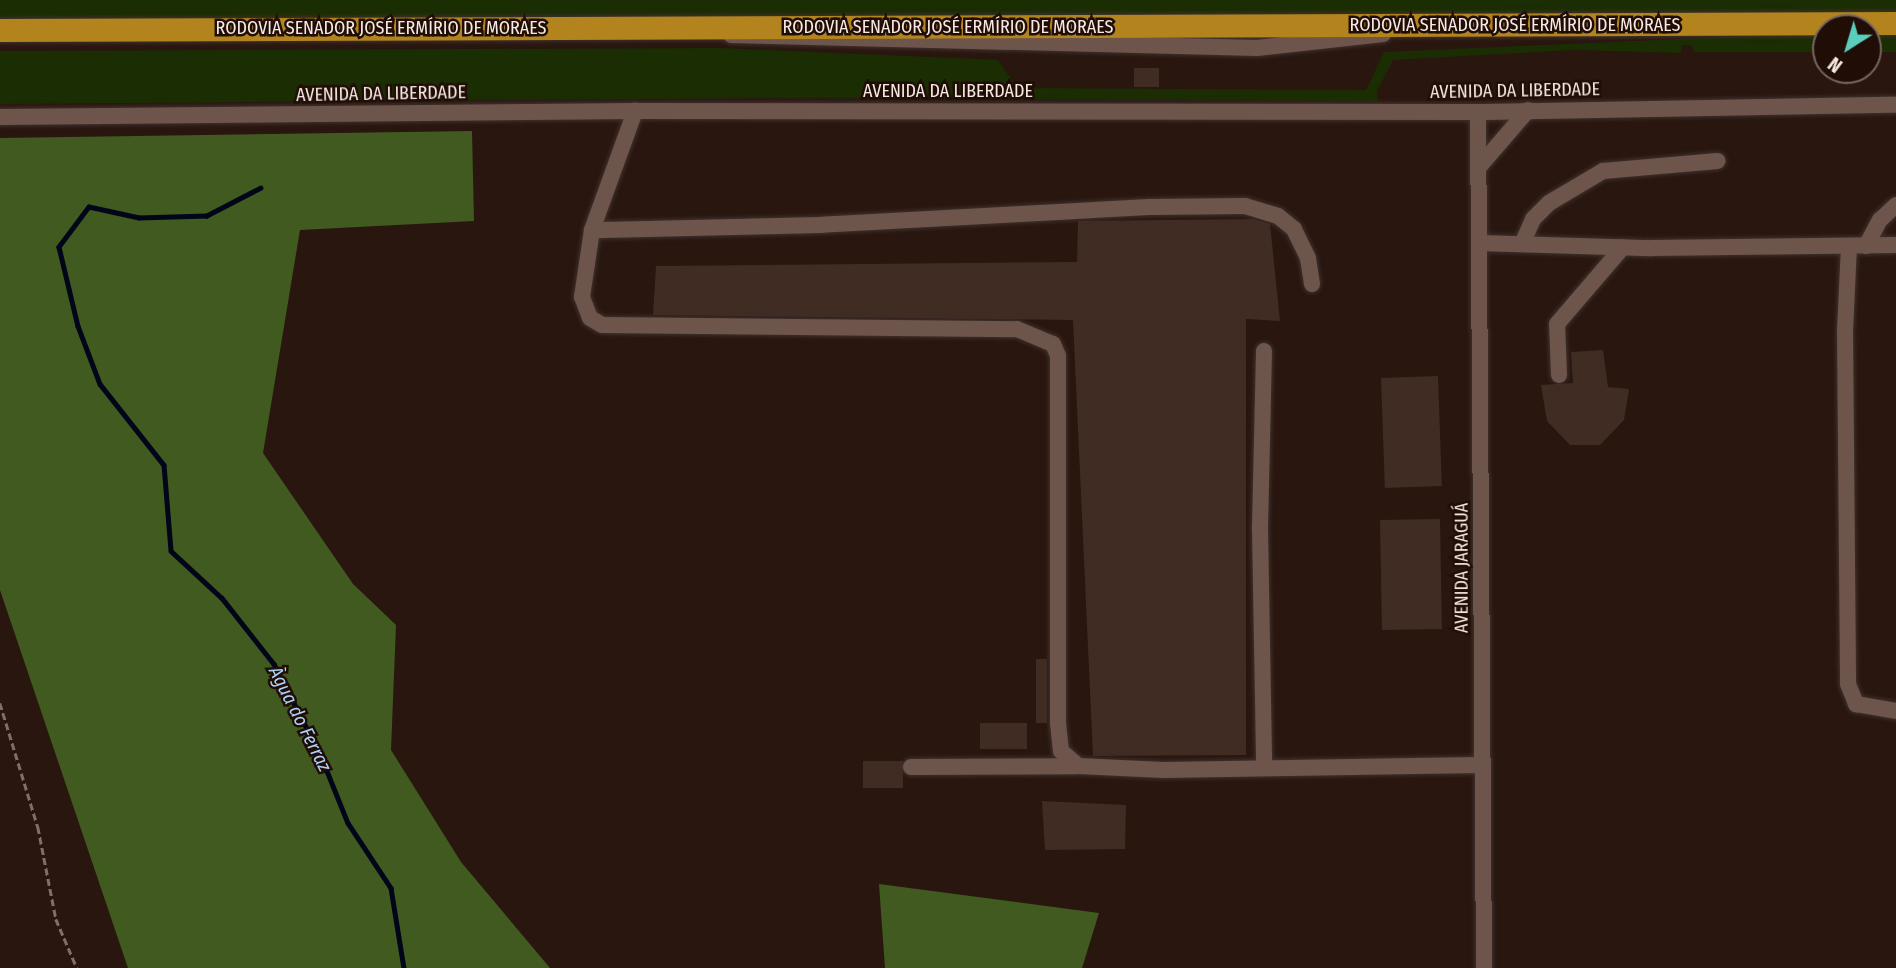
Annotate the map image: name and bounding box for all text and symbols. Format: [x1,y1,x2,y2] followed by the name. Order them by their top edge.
[1350,14,1680,36] street label: RODOVIA SENADOR JOSÉ ERMÍRIO DE MORAES
[1812,14,1882,84] north arrow
[783,16,1113,38] street label: RODOVIA SENADOR JOSÉ ERMÍRIO DE MORAES
[216,17,546,39] street label: RODOVIA SENADOR JOSÉ ERMÍRIO DE MORAES
[1824,52,1847,77] text: N
[1430,79,1600,103] street label: AVENIDA DA LIBERDADE
[863,80,1033,102] street label: AVENIDA DA LIBERDADE
[296,82,466,106] street label: AVENIDA DA LIBERDADE
[1451,503,1473,633] street label: AVENIDA JARAGUÁ
[264,663,336,775] water label: Àgua do Ferraz

